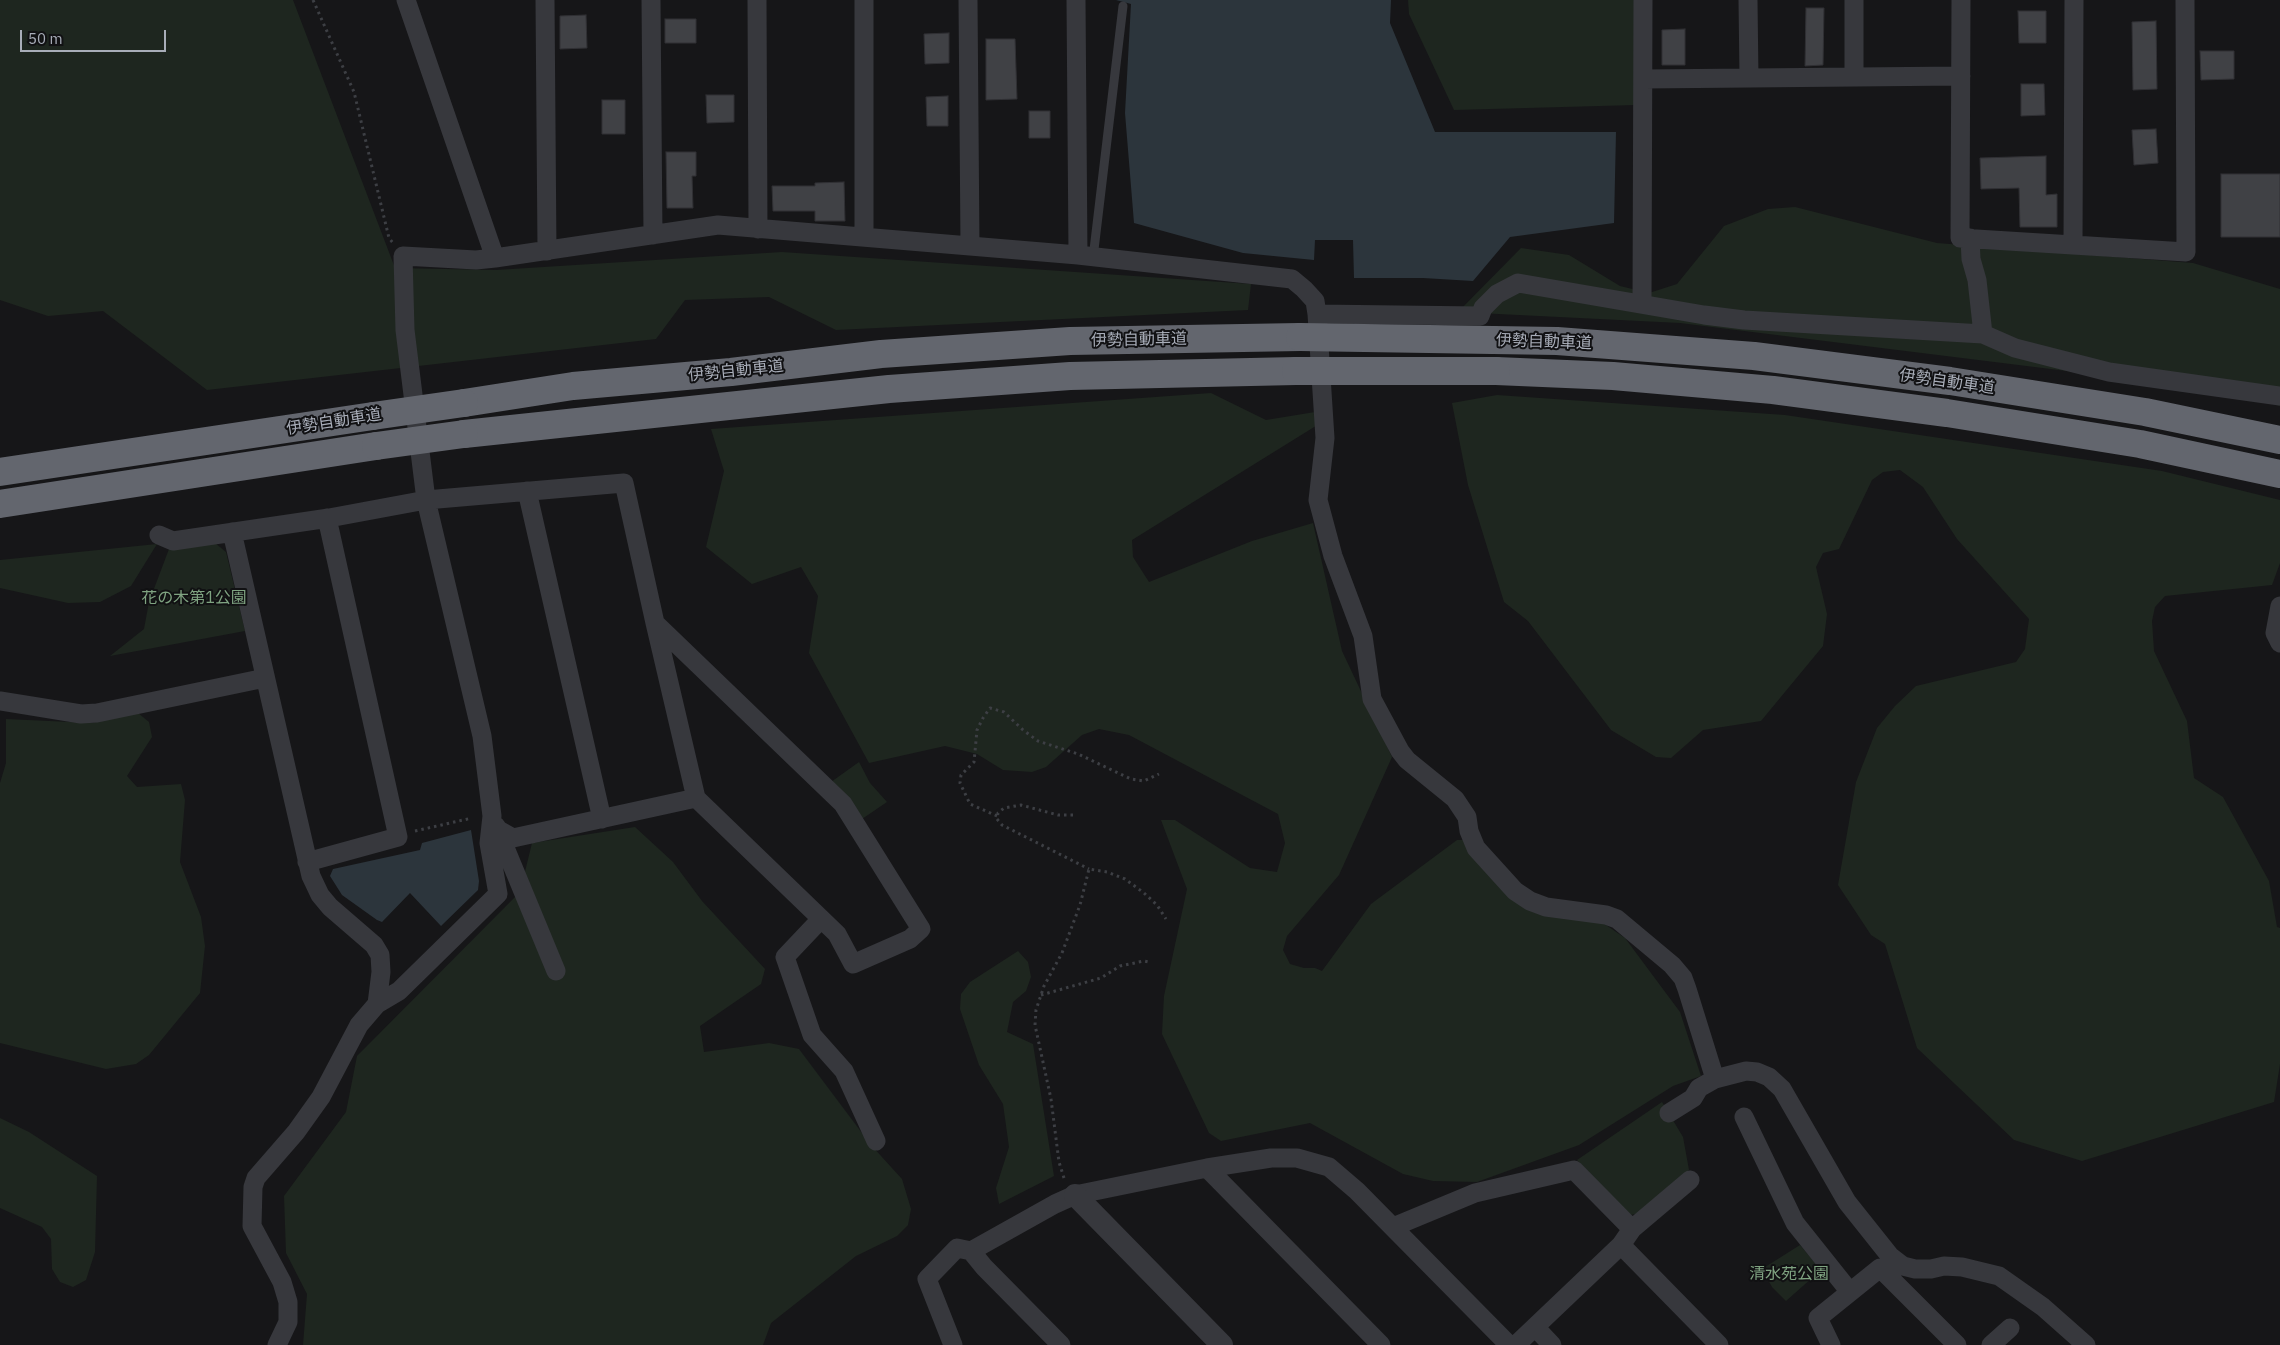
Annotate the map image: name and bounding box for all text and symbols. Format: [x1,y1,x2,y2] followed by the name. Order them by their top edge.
[22,20,169,52] scale bar
[28,29,63,48] text: 50 m
[1091,330,1187,350] street label: 伊勢自動車道
[1496,331,1592,353] street label: 伊勢自動車道
[687,356,785,386] street label: 伊勢自動車道
[1898,366,1996,398] street label: 伊勢自動車道
[285,405,383,439] street label: 伊勢自動車道
[141,588,247,608] park label: 花の木第1公園
[1749,1264,1829,1284] park label: 清水苑公園

